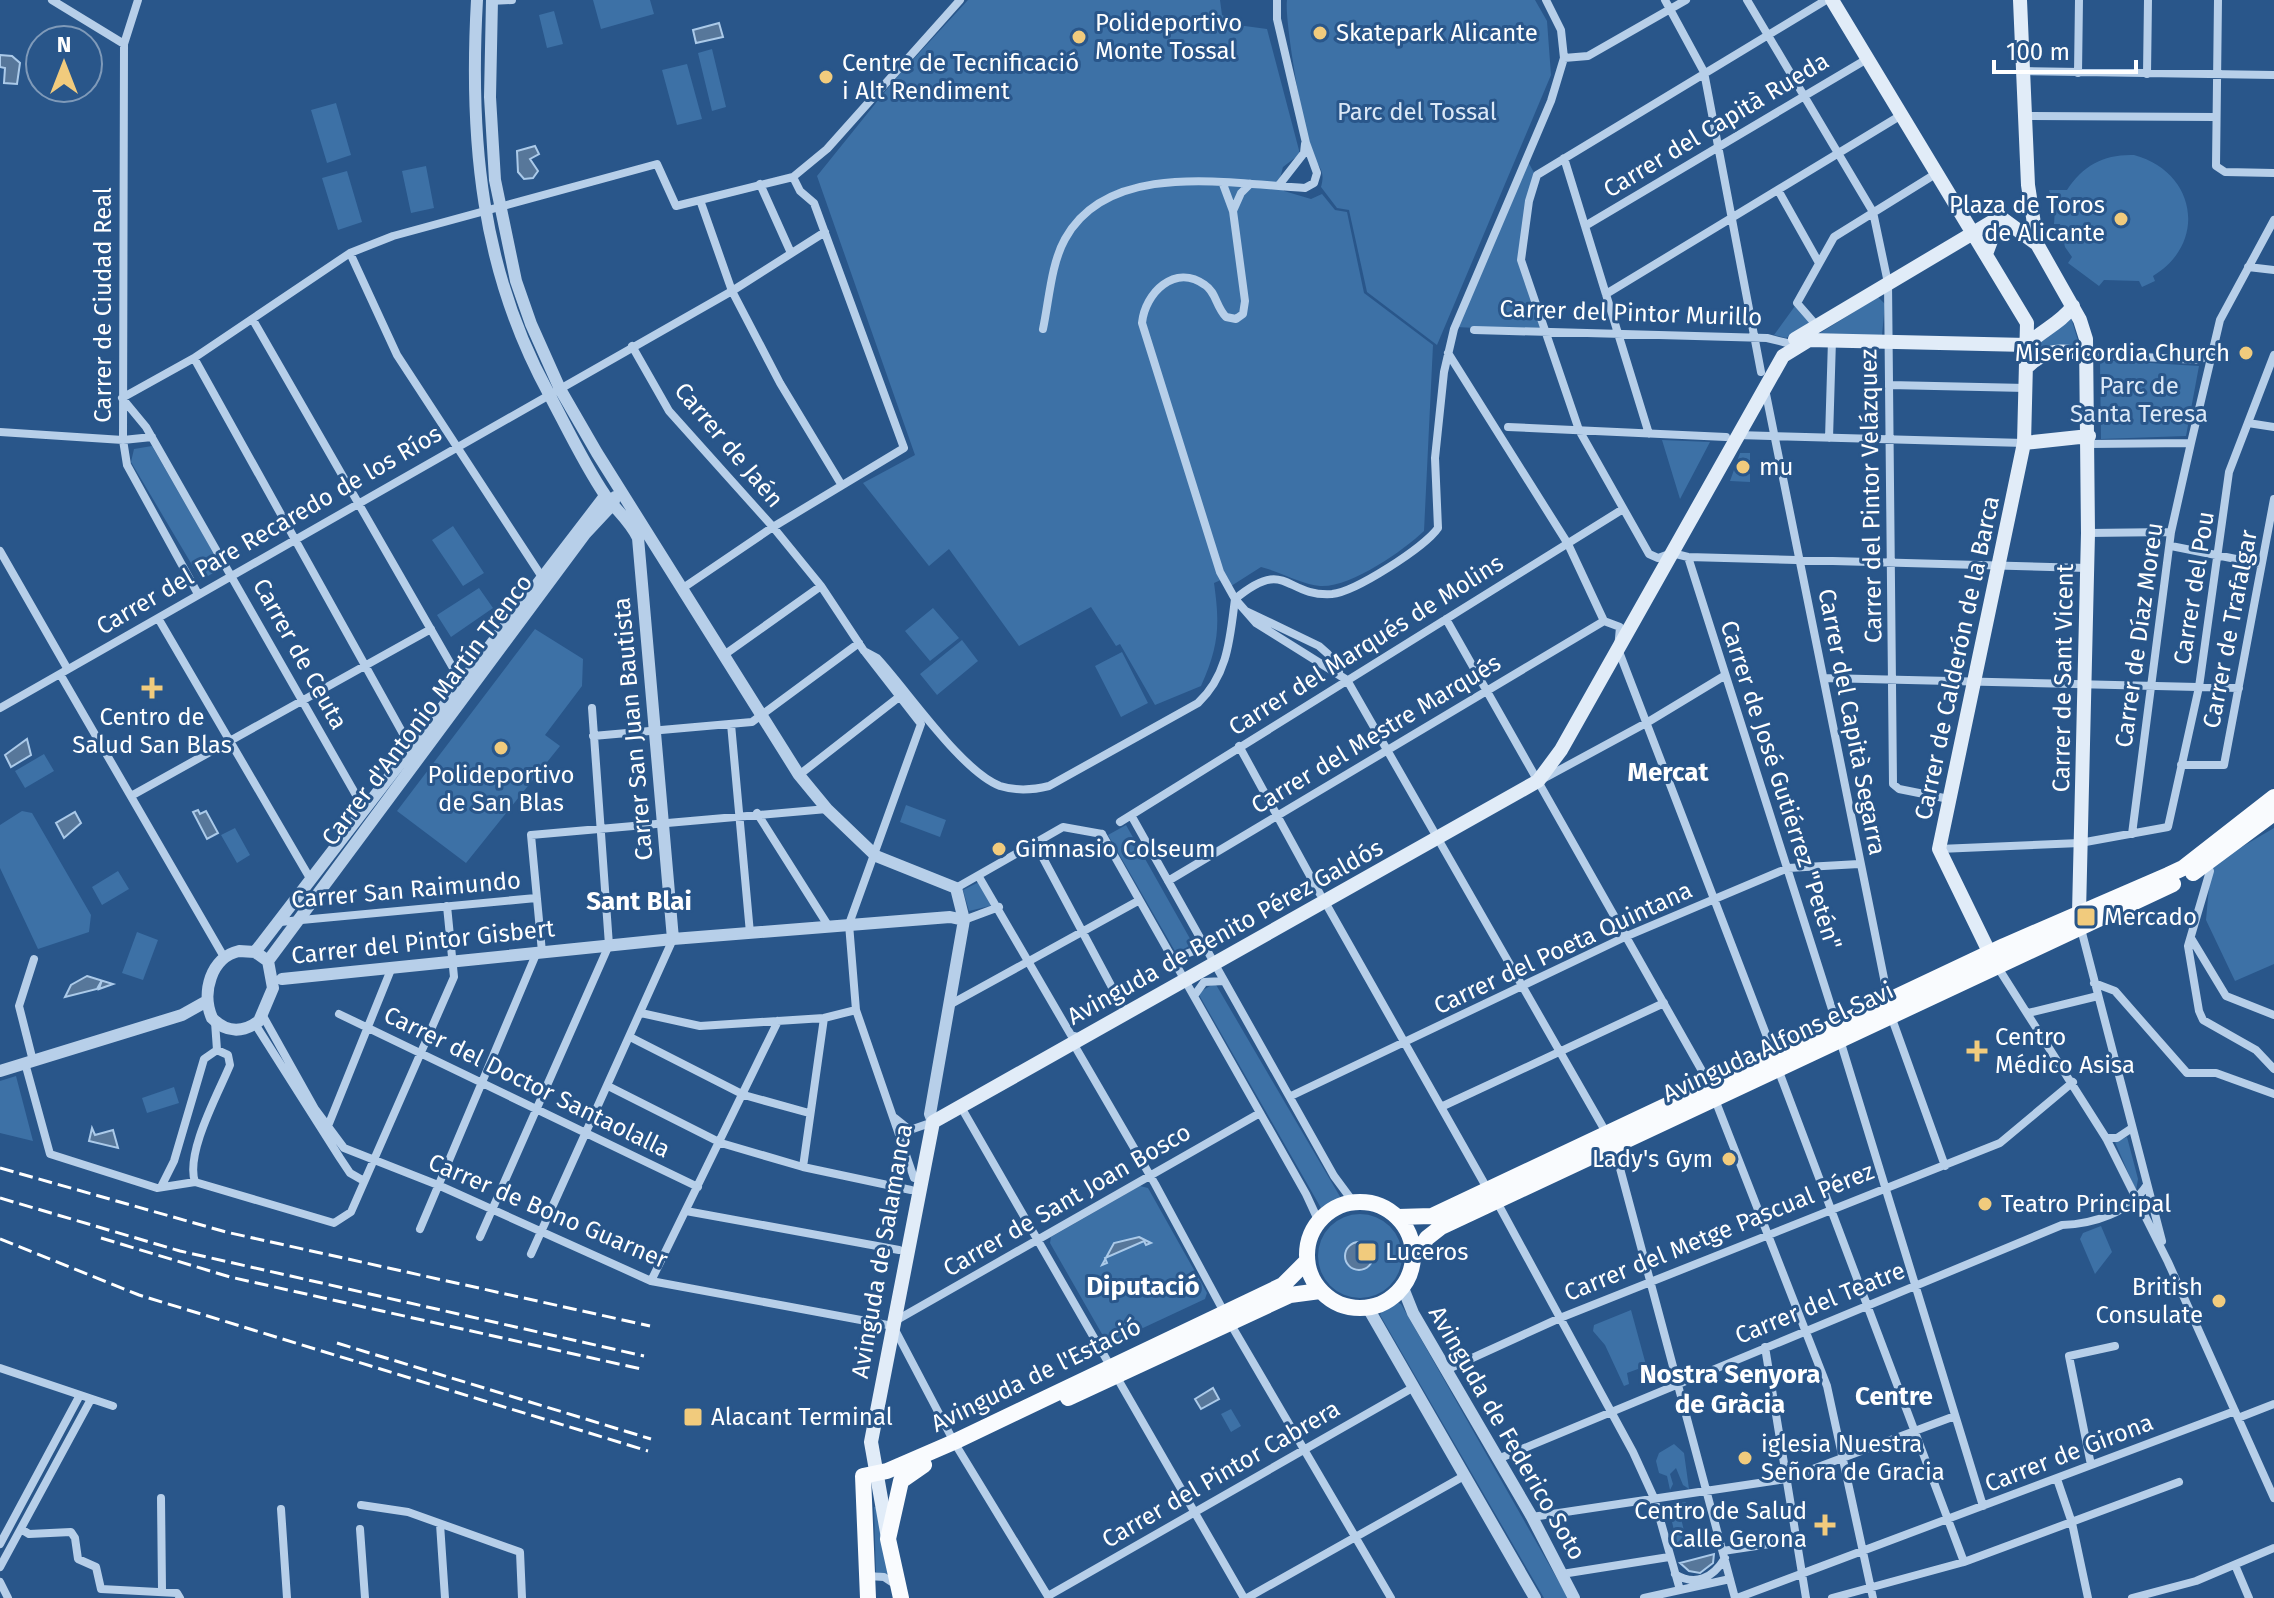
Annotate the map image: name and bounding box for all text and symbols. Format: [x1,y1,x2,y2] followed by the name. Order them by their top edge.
[1095,9,1242,65] place label: Polideportivo Monte Tossal
[1336,19,1538,47] place label: Skatepark Alicante
[24,24,104,104] north arrow
[1311,24,1329,42] marker: Skatepark Alicante
[1994,24,2136,74] scale bar
[1070,28,1088,46] marker: Polideportivo Monte Tossal
[57,31,71,58] text: N
[2006,38,2070,66] text: 100 m
[1598,47,1834,203] street label: Carrer del Capità Rueda
[842,49,1079,105] place label: Centre de Tecnificació i Alt Rendiment
[817,68,835,86] marker: Centre de Tecnificació i Alt Rendiment
[1337,98,1497,126] park label: Parc del Tossal
[89,187,117,423] street label: Carrer de Ciudad Real
[1949,191,2105,247] place label: Plaza de Toros de Alicante
[2112,210,2130,228] marker: Plaza de Toros de Alicante
[1499,294,1763,332] street label: Carrer del Pintor Murillo
[2015,339,2230,367] place label: Misericordia Church
[2237,344,2255,362] marker: Misericordia Church
[1854,349,1888,643] street label: Carrer del Pintor Velázquez
[2070,372,2208,428] park label: Parc de Santa Teresa
[669,377,789,513] street label: Carrer de Jaén
[91,419,447,641] street label: Carrer del Pare Recaredo de los Ríos
[1759,453,1794,481] place label: mu
[1734,458,1752,476] marker: mu
[1909,493,2005,823] street label: Carrer de Calderón de la Barca
[2168,509,2220,667] street label: Carrer del Pou
[2109,521,2169,749] street label: Carrer de Díaz Moreu
[2197,527,2263,731] street label: Carrer de Trafalgar
[1224,549,1508,741] street label: Carrer del Marqués de Molins
[2047,563,2079,793] street label: Carrer de Sant Vicent
[316,569,538,851] street label: Carrer d'Antonio Martín Trenco
[247,574,353,734] street label: Carrer de Ceuta
[1812,586,1892,858] street label: Carrer del Capità Segarra
[608,596,658,862] street label: Carrer San Juan Bautista
[1714,617,1848,953] street label: Carrer de José Gutiérrez "Petén"
[1246,648,1506,820] street label: Carrer del Mestre Marqués
[141,677,163,699] marker: Centro de Salud San Blas
[72,703,232,759] place label: Centro de Salud San Blas
[492,739,510,757] marker: Polideportivo de San Blas
[1628,757,1709,788] district label: Mercat
[427,761,575,817] place label: Polideportivo de San Blas
[1062,833,1388,1031] street label: Avinguda de Benito Pérez Galdós
[1015,835,1216,863] place label: Gimnasio Colseum
[990,840,1008,858] marker: Gimnasio Colseum
[290,866,522,914] street label: Carrer San Raimundo
[1429,876,1697,1020] street label: Carrer del Poeta Quintana
[586,886,692,917] district label: Sant Blai
[2104,903,2197,931] place label: Mercado
[2075,906,2097,928] marker: Mercado
[290,914,556,970] street label: Carrer del Pintor Gisbert
[1658,976,1898,1108] street label: Avinguda Alfons el Savi
[379,1000,675,1164] street label: Carrer del Doctor Santaolalla
[1995,1023,2135,1079] place label: Centro Médico Asisa
[1966,1040,1988,1062] marker: Centro Médico Asisa
[938,1118,1196,1282] street label: Carrer de Sant Joan Bosco
[846,1122,918,1380] street label: Avinguda de Salamanca
[1592,1145,1713,1173] place label: Lady's Gym
[424,1148,673,1274] street label: Carrer de Bono Guarner
[1720,1150,1738,1168] marker: Lady's Gym
[1560,1157,1878,1307] street label: Carrer del Metge Pascual Pérez
[2001,1190,2171,1218] place label: Teatro Principal
[1976,1195,1994,1213] marker: Teatro Principal
[1385,1238,1468,1266] place label: Luceros
[1356,1241,1378,1263] marker: Luceros
[1731,1256,1909,1350] street label: Carrer del Teatre
[1086,1271,1200,1302] district label: Diputació
[2095,1273,2203,1329] place label: British Consulate
[2210,1292,2228,1310] marker: British Consulate
[1423,1301,1591,1565] street label: Avinguda de Federico Soto
[927,1312,1145,1438] street label: Avinguda de l'Estació
[1639,1359,1821,1420] district label: Nostra Senyora de Gràcia
[1855,1381,1933,1412] district label: Centre
[1097,1394,1345,1554] street label: Carrer del Pintor Cabrera
[711,1403,893,1431] place label: Alacant Terminal
[682,1406,704,1428] marker: Alacant Terminal
[1981,1408,2157,1498] street label: Carrer de Girona
[1761,1430,1945,1486] place label: iglesia Nuestra Señora de Gracia
[1736,1449,1754,1467] marker: iglesia Nuestra Señora de Gracia
[1634,1497,1807,1553] place label: Centro de Salud Calle Gerona
[1814,1514,1836,1536] marker: Centro de Salud Calle Gerona

